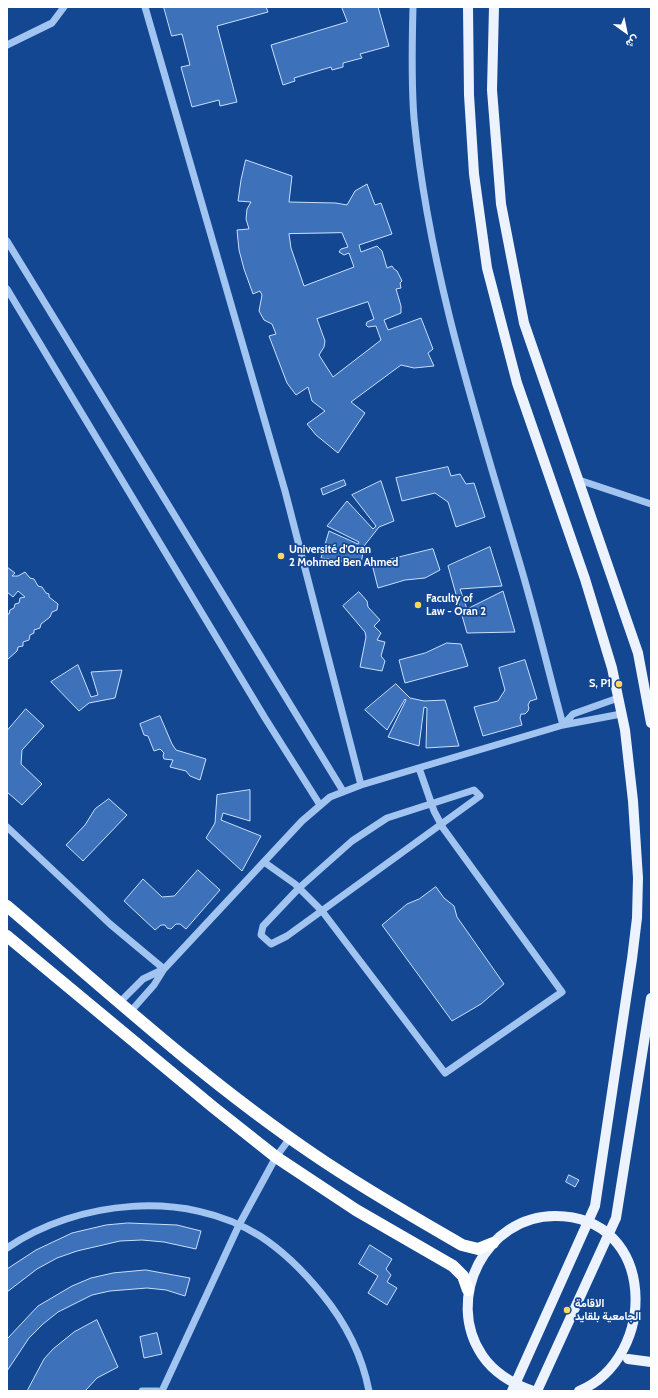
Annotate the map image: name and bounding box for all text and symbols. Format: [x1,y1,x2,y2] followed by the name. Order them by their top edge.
[606,12,646,52] north arrow
[623,33,642,52] text: ش
[289,543,398,569] place label: Université d'Oran 2 Mohmed Ben Ahmed
[276,551,286,561] marker: Université d'Oran 2 Mohmed Ben Ahmed
[426,592,486,618] place label: Faculty of Law - Oran 2
[413,600,423,610] marker: Faculty of Law - Oran 2
[589,677,611,691] place label: S, P1
[614,679,624,689] marker: S, P1
[575,1297,641,1323] place label: الاقامة الجامعية بلقايد
[562,1305,572,1315] marker: الاقامة الجامعية بلقايد

